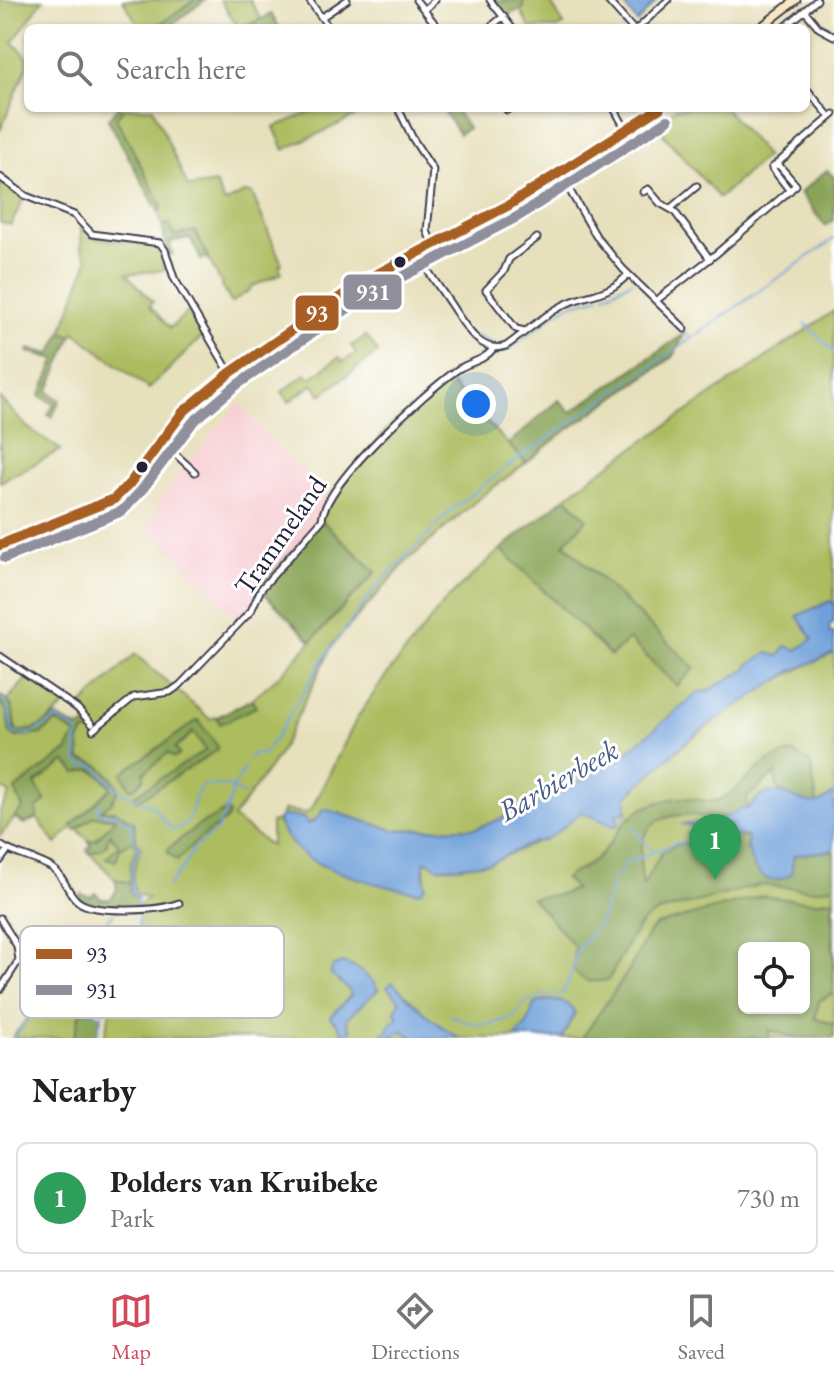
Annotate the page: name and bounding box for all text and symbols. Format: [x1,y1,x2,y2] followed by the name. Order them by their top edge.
[24,24,810,112] search box
[52,46,96,90] icon: search
[116,49,246,88] text: Search here
[392,254,408,270] unlabelled marker
[342,273,403,311] line badge: 931
[356,278,390,307] text: 931
[294,294,340,332] line badge: 93
[305,299,329,328] text: 93
[456,384,496,424] your location
[134,459,150,475] unlabelled marker
[226,468,335,602] street label: Trammeland
[490,730,626,831] water label: Barbierbeek
[689,814,741,880] pin: 1
[20,926,284,1018] legend
[86,940,107,969] text: 93
[738,942,810,1014] map controls
[738,942,810,1014] button: locate
[86,976,118,1005] text: 931
[32,1068,136,1112] text: Nearby
[110,1162,378,1201] text: Polders van Kruibeke
[53,1181,67,1215] text: 1
[737,1181,800,1215] text: 730 m
[110,1201,154,1235] text: Park
[109,1289,153,1366] tab: Map
[371,1289,460,1366] tab: Directions
[678,1289,725,1366] tab: Saved

